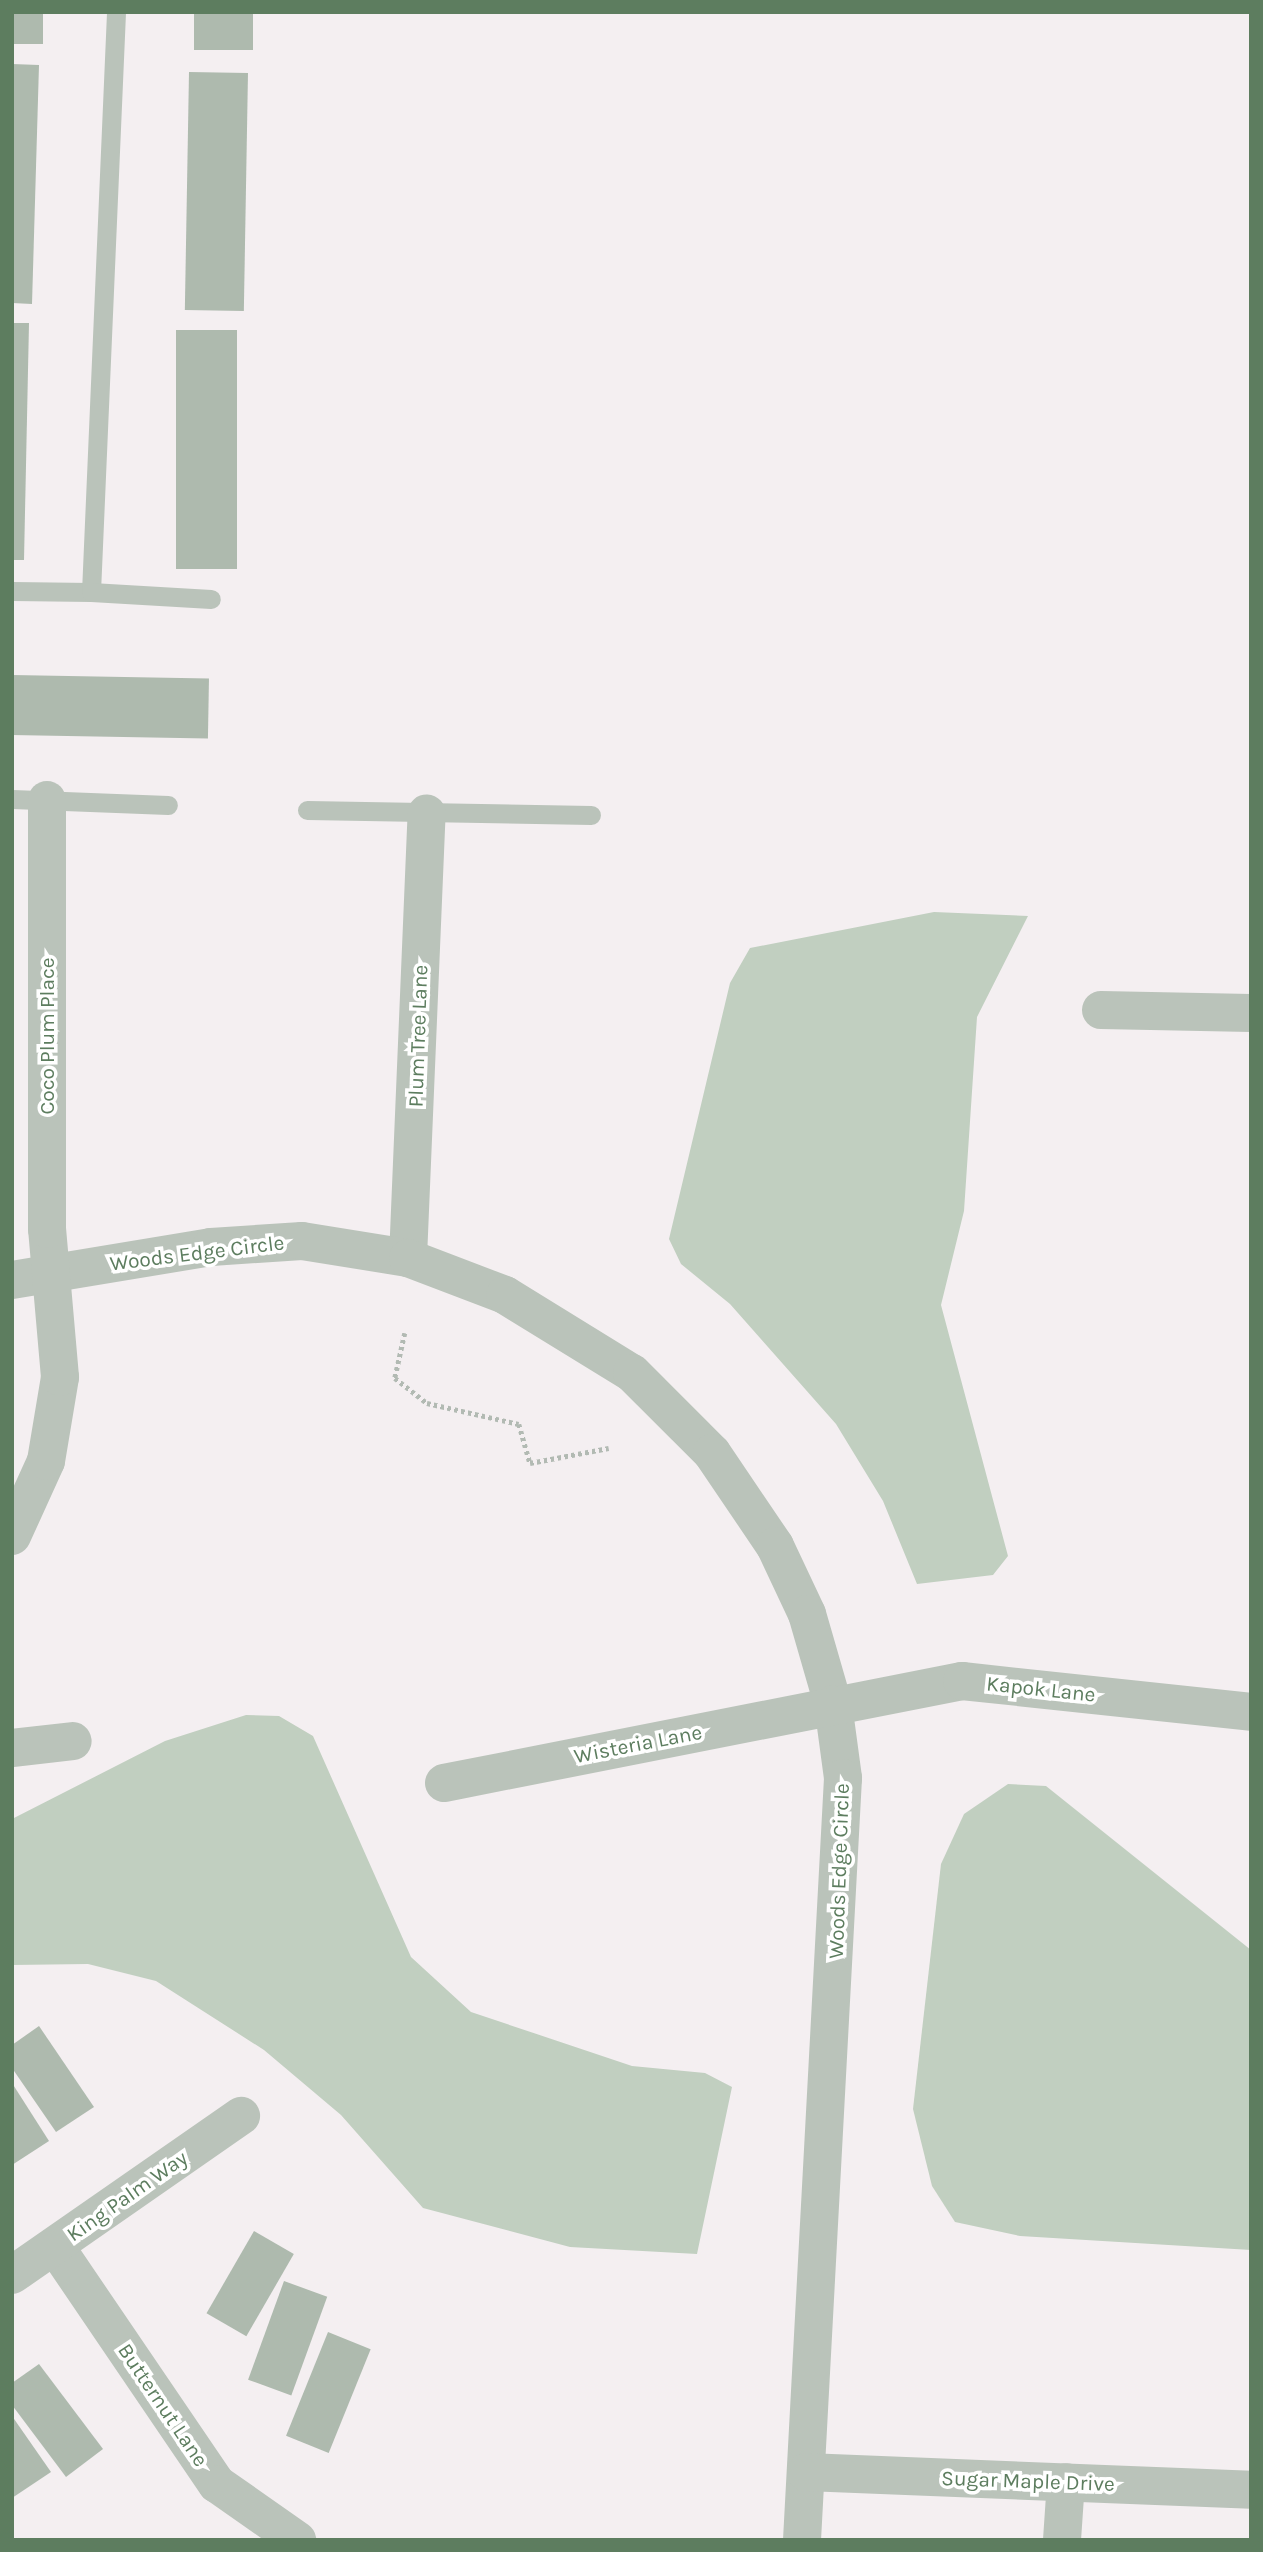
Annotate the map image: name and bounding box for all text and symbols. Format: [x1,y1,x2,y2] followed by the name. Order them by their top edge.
[34,957,60,1115] street label: Coco Plum Place
[403,964,433,1108] street label: Plum Tree Lane
[108,1230,286,1276] street label: Woods Edge Circle
[985,1671,1097,1707] street label: Kapok Lane
[572,1719,704,1769] street label: Wisteria Lane
[823,1783,855,1959] street label: Woods Edge Circle
[62,2145,192,2247] street label: King Palm Way
[113,2339,213,2471] street label: Butternut Lane
[941,2465,1115,2497] street label: Sugar Maple Drive

